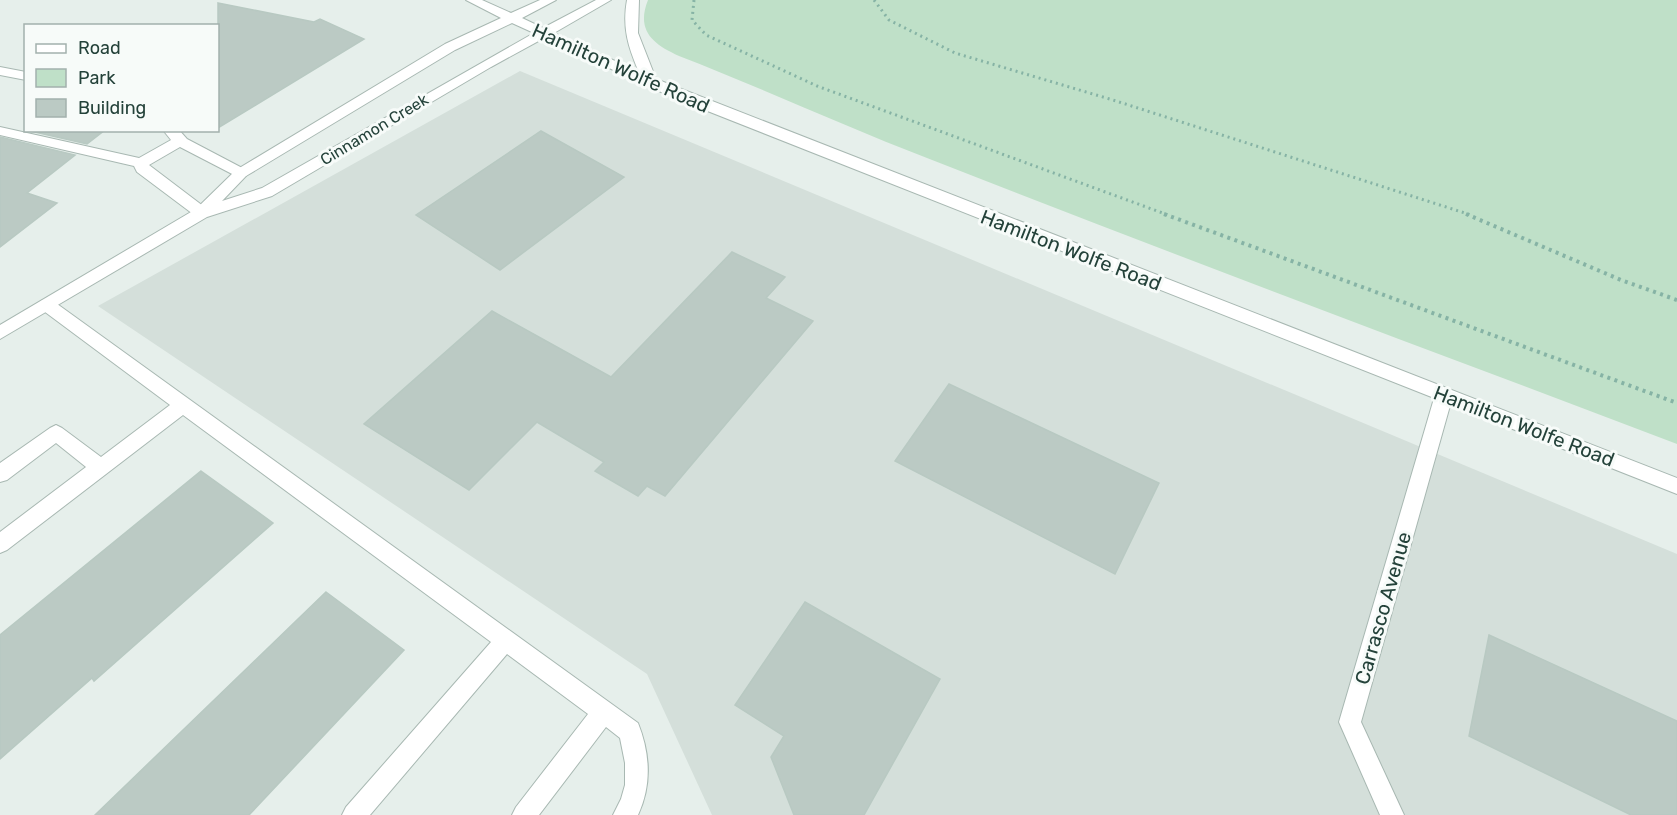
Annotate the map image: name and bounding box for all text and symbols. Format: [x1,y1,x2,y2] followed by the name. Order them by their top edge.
[529,18,713,118] street label: Hamilton Wolfe Road
[24,24,219,132] legend
[78,37,121,59] text: Road
[78,67,116,89] text: Park
[317,89,432,169] street label: Cinnamon Creek
[78,97,146,119] text: Building
[977,204,1165,296] street label: Hamilton Wolfe Road
[1430,380,1618,472] street label: Hamilton Wolfe Road
[1350,529,1416,687] street label: Carrasco Avenue

